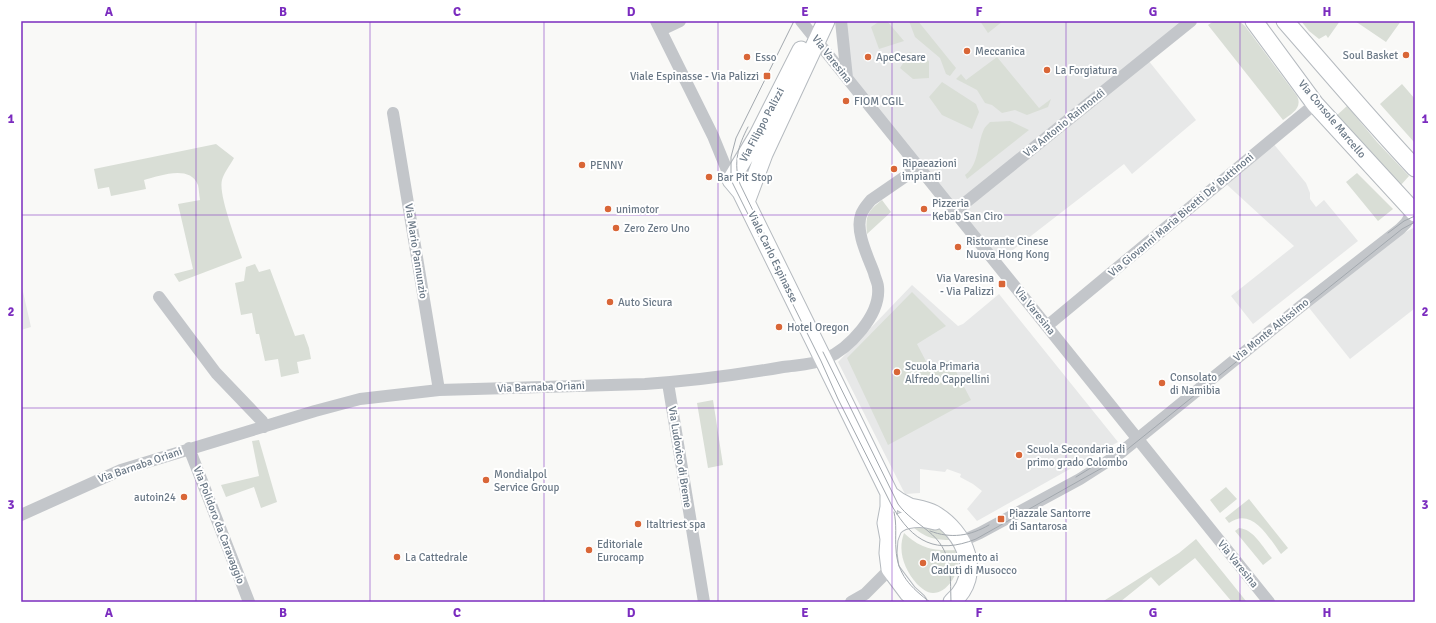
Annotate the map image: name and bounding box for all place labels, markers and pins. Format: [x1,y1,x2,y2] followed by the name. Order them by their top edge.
[975,45,1025,58] place label: Meccanica
[962,46,972,56] marker: Meccanica
[1343,49,1398,62] place label: Soul Basket
[1401,50,1411,60] marker: Soul Basket
[755,51,777,64] place label: Esso
[876,51,926,64] place label: ApeCesare
[742,52,752,62] marker: Esso
[863,52,873,62] marker: ApeCesare
[1055,64,1118,77] place label: La Forgiatura
[1042,65,1052,75] marker: La Forgiatura
[630,70,759,83] place label: Viale Espinasse - Via Palizzi
[762,71,772,81] marker: Viale Espinasse - Via Palizzi
[854,95,904,108] place label: FIOM CGIL
[841,96,851,106] marker: FIOM CGIL
[902,157,957,183] place label: Ripaeazioni impianti
[590,159,623,172] place label: PENNY
[577,160,587,170] marker: PENNY
[889,164,899,174] marker: Ripaeazioni impianti
[717,171,773,184] place label: Bar Pit Stop
[704,172,714,182] marker: Bar Pit Stop
[932,197,1003,223] place label: Pizzeria Kebab San Ciro
[616,203,659,216] place label: unimotor
[603,204,613,214] marker: unimotor
[919,204,929,214] marker: Pizzeria Kebab San Ciro
[624,222,690,235] place label: Zero Zero Uno
[611,223,621,233] marker: Zero Zero Uno
[966,235,1050,261] place label: Ristorante Cinese Nuova Hong Kong
[953,242,963,252] marker: Ristorante Cinese Nuova Hong Kong
[937,272,994,298] place label: Via Varesina - Via Palizzi
[997,279,1007,289] marker: Via Varesina - Via Palizzi
[618,296,673,309] place label: Auto Sicura
[605,297,615,307] marker: Auto Sicura
[787,321,849,334] place label: Hotel Oregon
[774,322,784,332] marker: Hotel Oregon
[905,360,990,386] place label: Scuola Primaria Alfredo Cappellini
[892,367,902,377] marker: Scuola Primaria Alfredo Cappellini
[1170,371,1221,397] place label: Consolato di Namibia
[1157,378,1167,388] marker: Consolato di Namibia
[1027,443,1128,469] place label: Scuola Secondaria di primo grado Colombo
[1014,450,1024,460] marker: Scuola Secondaria di primo grado Colombo
[494,468,560,494] place label: Mondialpol Service Group
[481,475,491,485] marker: Mondialpol Service Group
[134,491,176,504] place label: autoin24
[179,492,189,502] marker: autoin24
[1009,507,1091,533] place label: Piazzale Santorre di Santarosa
[996,514,1006,524] marker: Piazzale Santorre di Santarosa
[646,518,706,531] place label: Italtriest spa
[633,519,643,529] marker: Italtriest spa
[597,538,644,564] place label: Editoriale Eurocamp
[584,545,594,555] marker: Editoriale Eurocamp
[405,551,468,564] place label: La Cattedrale
[931,551,1017,577] place label: Monumento ai Caduti di Musocco
[392,552,402,562] marker: La Cattedrale
[918,558,928,568] marker: Monumento ai Caduti di Musocco

